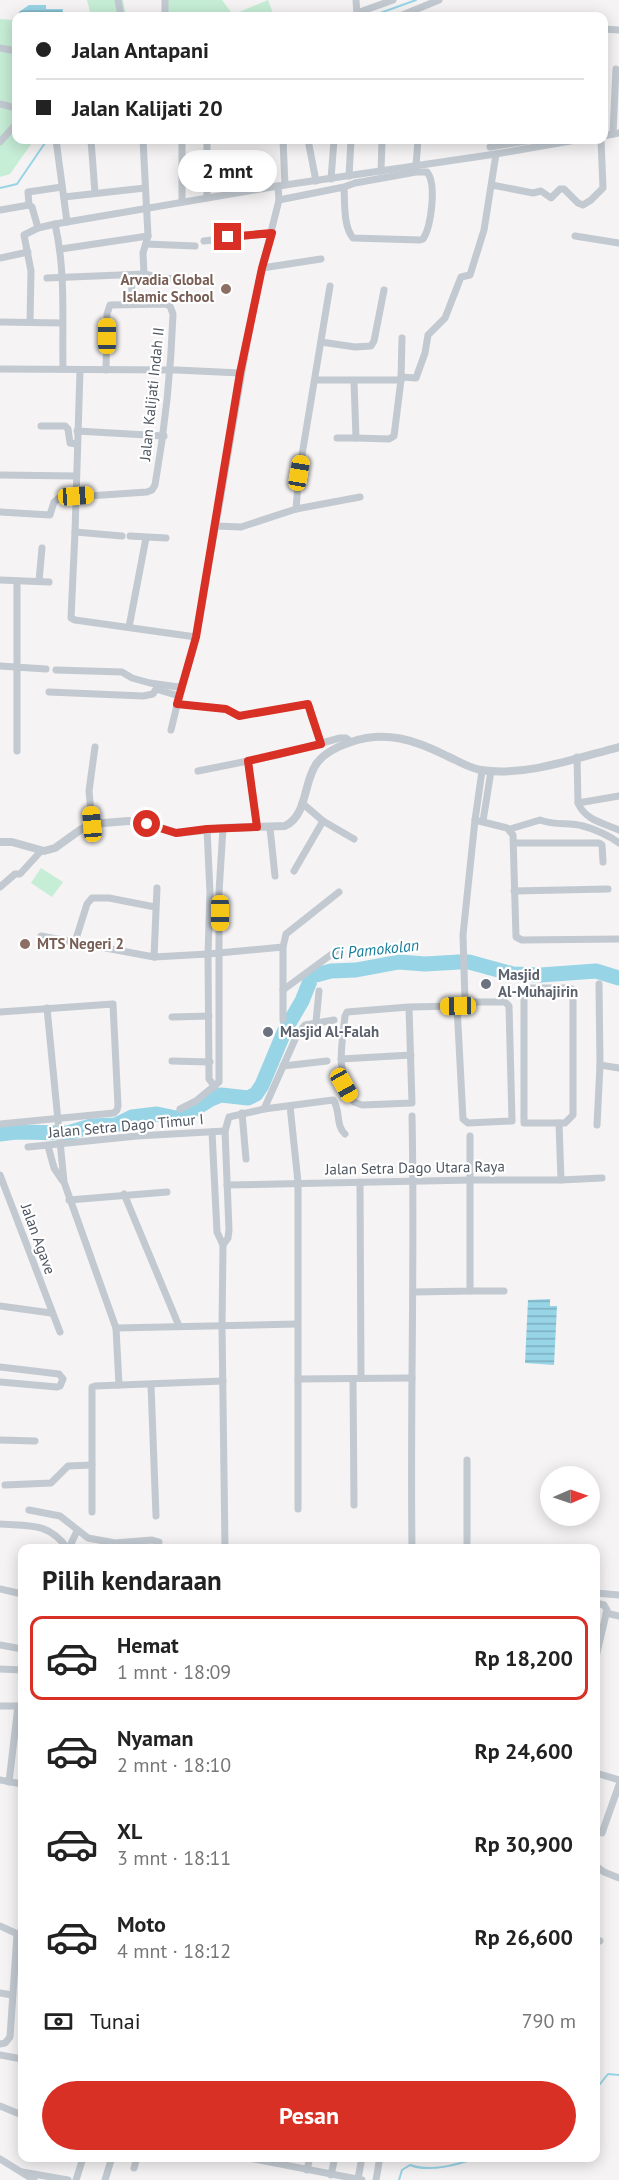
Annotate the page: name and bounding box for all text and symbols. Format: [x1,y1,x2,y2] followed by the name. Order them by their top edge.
[72,36,209,64] text: Jalan Antapani
[72,94,223,122] text: Jalan Kalijati 20
[178,150,278,192] callout: 2 mnt
[202,158,253,184] text: 2 mnt
[214,223,241,250] route end
[120,270,215,306] place label: Arvadia Global Islamic School
[219,282,233,296] marker: Arvadia Global Islamic School
[98,318,116,354] car
[135,326,168,463] street label: Jalan Kalijati Indah II
[287,454,311,492] car
[57,486,95,506] car
[81,805,103,843] car
[133,810,160,837] route start
[211,895,229,931] car
[37,934,124,953] place label: MTS Negeri 2
[330,934,420,964] water label: Ci Pamokolan
[18,937,32,951] marker: MTS Negeri 2
[498,965,578,1001] place label: Masjid Al-Muhajirin
[479,977,493,991] marker: Masjid Al-Muhajirin
[440,997,476,1015] car
[280,1022,379,1041] place label: Masjid Al-Falah
[261,1025,275,1039] marker: Masjid Al-Falah
[327,1065,361,1105] car
[46,1109,205,1142] street label: Jalan Setra Dago Timur I
[324,1156,505,1179] street label: Jalan Setra Dago Utara Raya
[17,1200,60,1277] street label: Jalan Agave
[540,1466,600,1526] north arrow
[540,1466,600,1526] map controls
[42,1563,222,1597] text: Pilih kendaraan
[45,1631,99,1685] icon: car
[117,1631,179,1659] text: Hemat
[474,1644,573,1672] text: Rp 18,200
[117,1659,231,1685] text: 1 mnt · 18:09
[45,1724,99,1778] icon: car
[117,1724,194,1752] text: Nyaman
[474,1737,573,1765] text: Rp 24,600
[117,1752,231,1778] text: 2 mnt · 18:10
[45,1817,99,1871] icon: car
[117,1817,142,1845] text: XL
[474,1830,573,1858] text: Rp 30,900
[117,1845,231,1871] text: 3 mnt · 18:11
[45,1910,99,1964] icon: car
[117,1910,166,1938] text: Moto
[474,1923,573,1951] text: Rp 26,600
[117,1938,231,1964] text: 4 mnt · 18:12
[42,2005,75,2038] icon: cash
[90,2007,141,2035] text: Tunai
[522,2008,576,2034] text: 790 m
[42,2081,576,2150] button: Pesan

